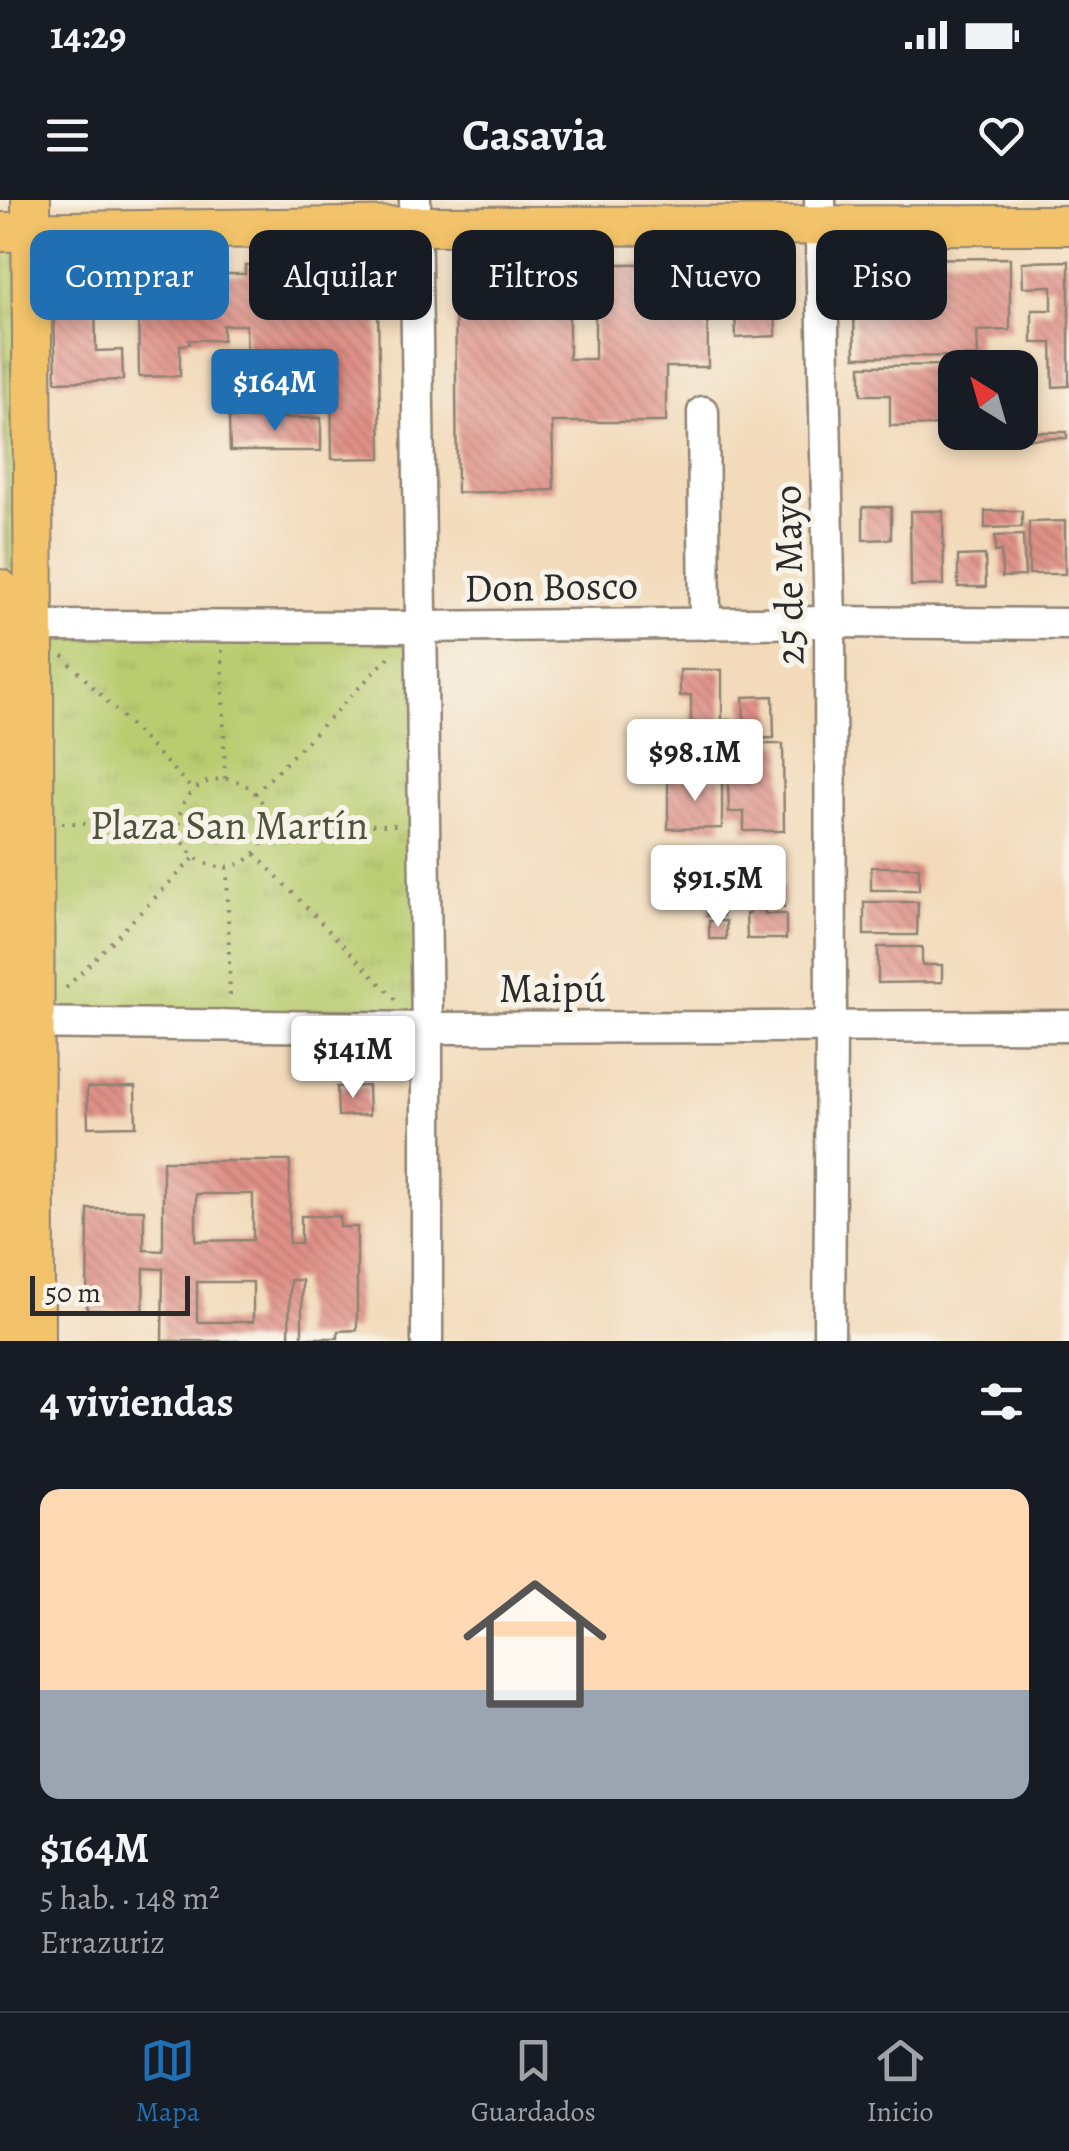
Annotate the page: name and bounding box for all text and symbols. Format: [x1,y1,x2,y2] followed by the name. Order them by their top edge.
[50,9,126,61] text: 14:29
[462,104,607,166] text: Casavia
[40,108,95,163] icon: menu
[974,108,1029,163] icon: heart
[30,230,229,320] chip: Comprar
[249,230,432,320] chip: Alquilar
[452,230,614,320] chip: Filtros
[634,230,796,320] chip: Nuevo
[816,230,947,320] chip: Piso
[205,349,345,434] pin: $164M
[938,350,1038,450] north arrow
[938,350,1038,450] map controls
[233,359,317,403] text: $164M
[759,485,818,665] street label: 25 de Mayo
[464,557,638,616] street label: Don Bosco
[614,719,776,804] pin: $98.1M
[649,729,741,773] text: $98.1M
[90,798,368,853] park label: Plaza San Martín
[637,845,799,930] pin: $91.5M
[673,855,763,899] text: $91.5M
[499,961,605,1016] street label: Maipú
[283,1016,423,1101] pin: $141M
[313,1026,393,1070] text: $141M
[30,1271,190,1316] scale bar
[45,1274,101,1312] text: 50 m
[40,1373,234,1430] text: 4 viviendas
[974,1374,1029,1429] icon: filters
[445,1554,625,1734] icon: home
[40,1819,149,1876] text: $164M
[40,1876,220,1920] text: 5 hab. · 148 m²
[40,1920,165,1964] text: Errazuriz
[135,2033,200,2131] tab: Mapa
[471,2033,596,2131] tab: Guardados
[867,2033,934,2131] tab: Inicio

